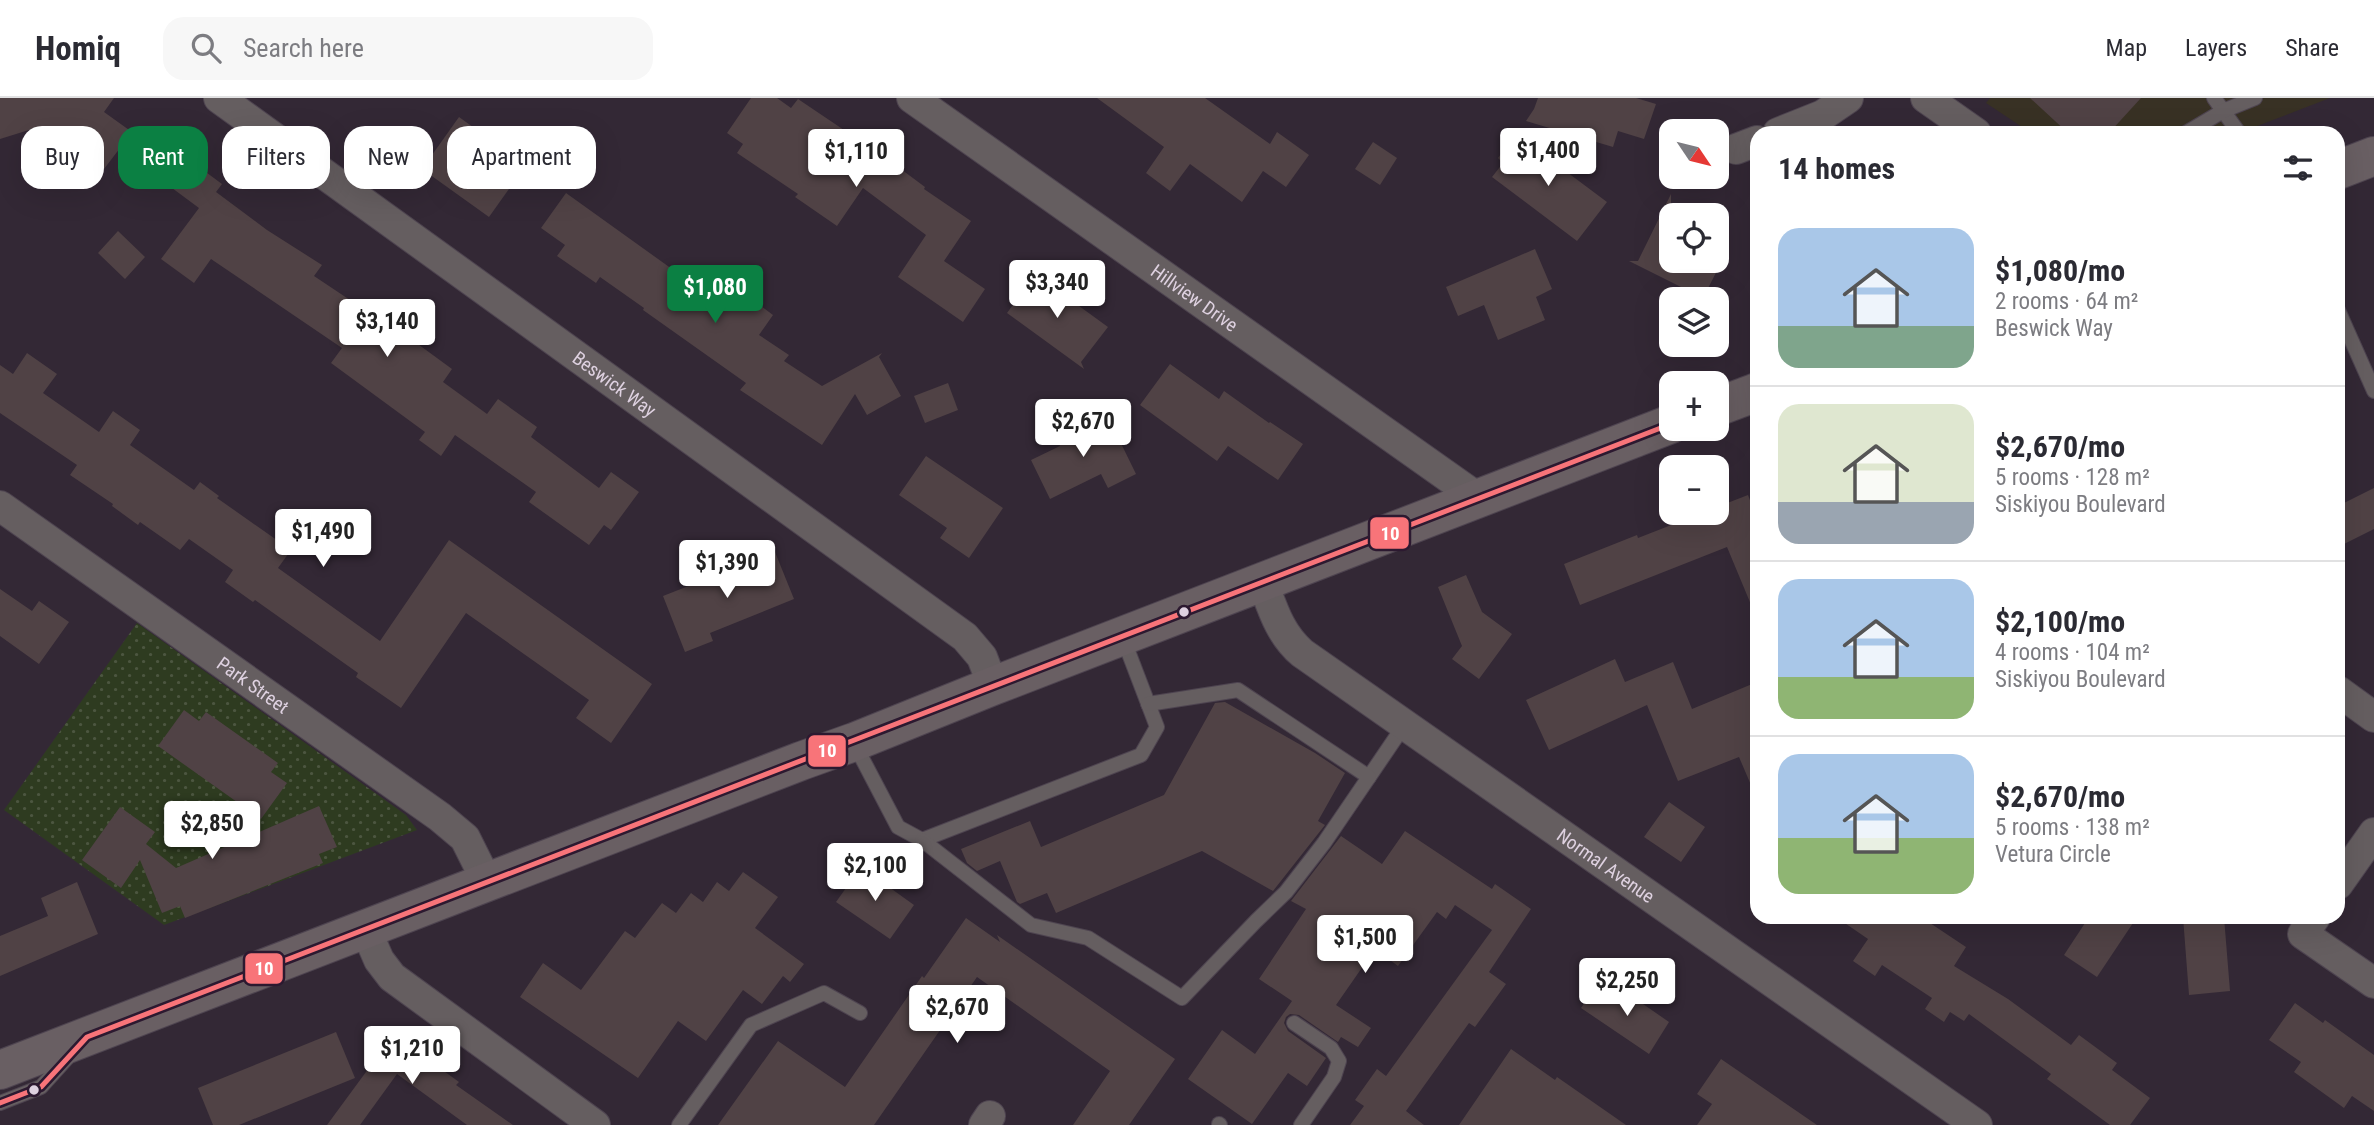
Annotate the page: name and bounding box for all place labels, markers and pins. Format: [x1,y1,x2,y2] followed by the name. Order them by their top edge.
[1491,129,1605,188] pin: $1,400
[799,130,913,189] pin: $1,110
[1000,260,1114,320] pin: $3,340
[658,266,772,325] pin: $1,080
[330,300,444,359] pin: $3,140
[1026,400,1140,459] pin: $2,670
[266,510,380,569] pin: $1,490
[670,540,784,600] pin: $1,390
[1177,605,1191,619] unlabelled marker
[155,802,269,861] pin: $2,850
[818,844,932,903] pin: $2,100
[1308,916,1422,975] pin: $1,500
[1570,958,1684,1018] pin: $2,250
[900,986,1014,1045] pin: $2,670
[355,1026,469,1086] pin: $1,210
[27,1083,41,1097] unlabelled marker

